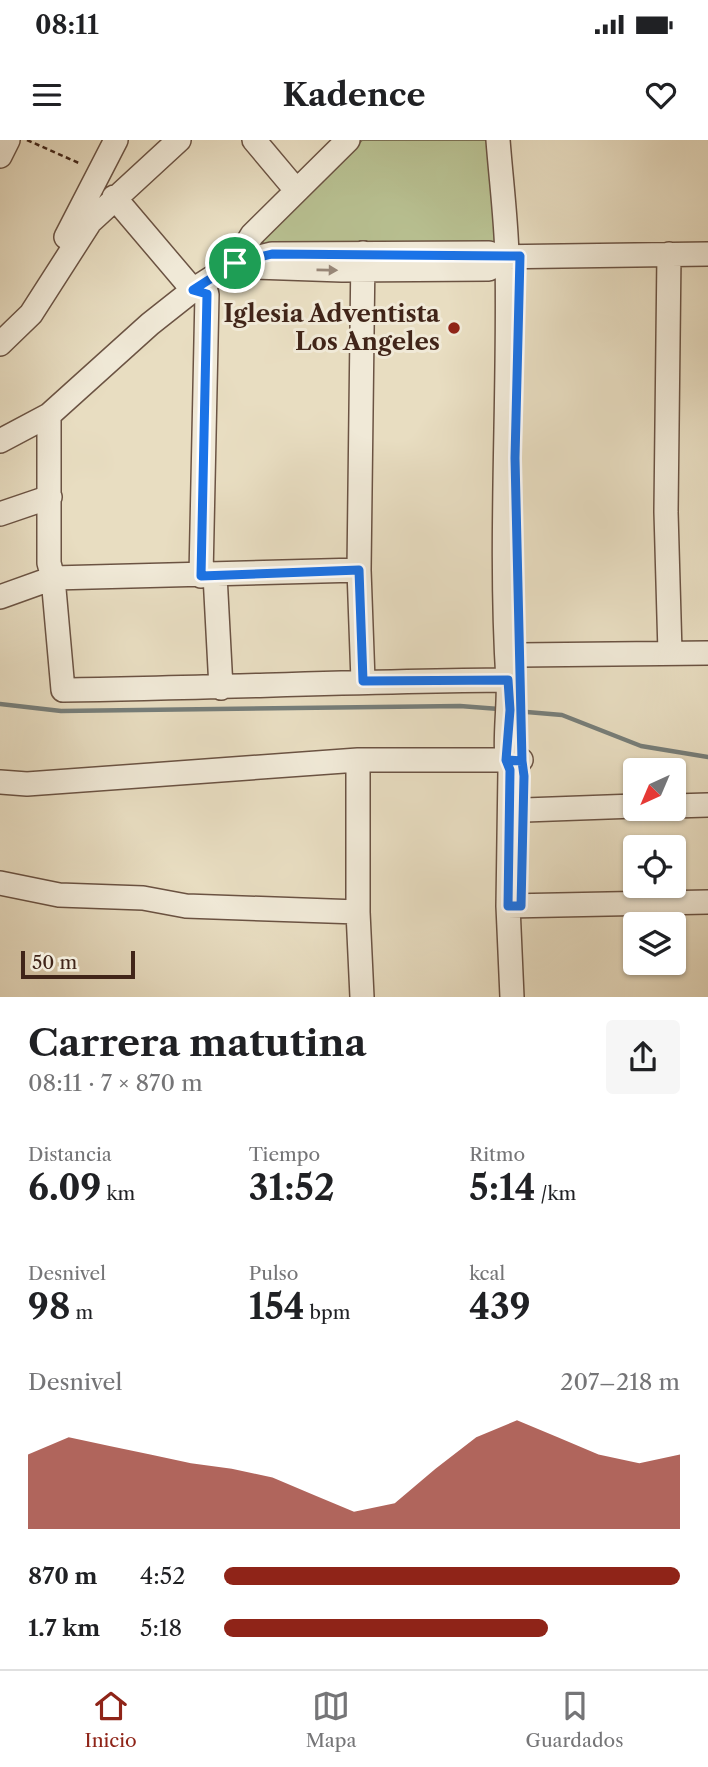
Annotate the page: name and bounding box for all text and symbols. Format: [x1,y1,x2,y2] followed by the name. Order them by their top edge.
[35,9,99,41] text: 08:11
[282,75,426,114] text: Kadence
[28,76,66,114] icon: menu
[642,76,680,114] icon: heart
[205,233,265,293] pin
[216,244,254,282] icon: arrive
[316,264,338,276] one-way arrow
[224,299,441,356] place label: Iglesia Adventista Los Angeles
[446,320,462,336] marker: Iglesia Adventista Los Angeles
[623,758,686,821] north arrow
[623,758,686,975] map controls
[623,835,686,898] button: locate
[623,912,686,975] button: layers
[21,948,135,980] scale bar
[32,951,77,974] text: 50 m
[28,1019,367,1066] text: Carrera matutina
[606,1020,680,1094] button: share
[28,1069,203,1097] text: 08:11 · 7 × 870 m
[28,1143,112,1166] text: Distancia
[249,1143,320,1166] text: Tiempo
[469,1143,525,1166] text: Ritmo
[28,1166,101,1209] text: 6.09
[249,1166,335,1209] text: 31:52
[469,1166,536,1209] text: 5:14
[101,1182,135,1205] text: km
[536,1182,576,1205] text: /km
[28,1262,106,1285] text: Desnivel
[249,1262,298,1285] text: Pulso
[469,1262,505,1285] text: kcal
[28,1285,70,1328] text: 98
[249,1285,304,1328] text: 154
[469,1285,531,1328] text: 439
[70,1301,93,1324] text: m
[304,1301,350,1324] text: bpm
[28,1368,122,1396] text: Desnivel
[560,1368,680,1396] text: 207–218 m
[28,1562,98,1590] text: 870 m
[140,1562,185,1590] text: 4:52
[28,1614,100,1642] text: 1.7 km
[140,1614,182,1642] text: 5:18
[85,1687,137,1752] tab: Inicio
[306,1687,357,1752] tab: Mapa
[526,1687,623,1752] tab: Guardados

